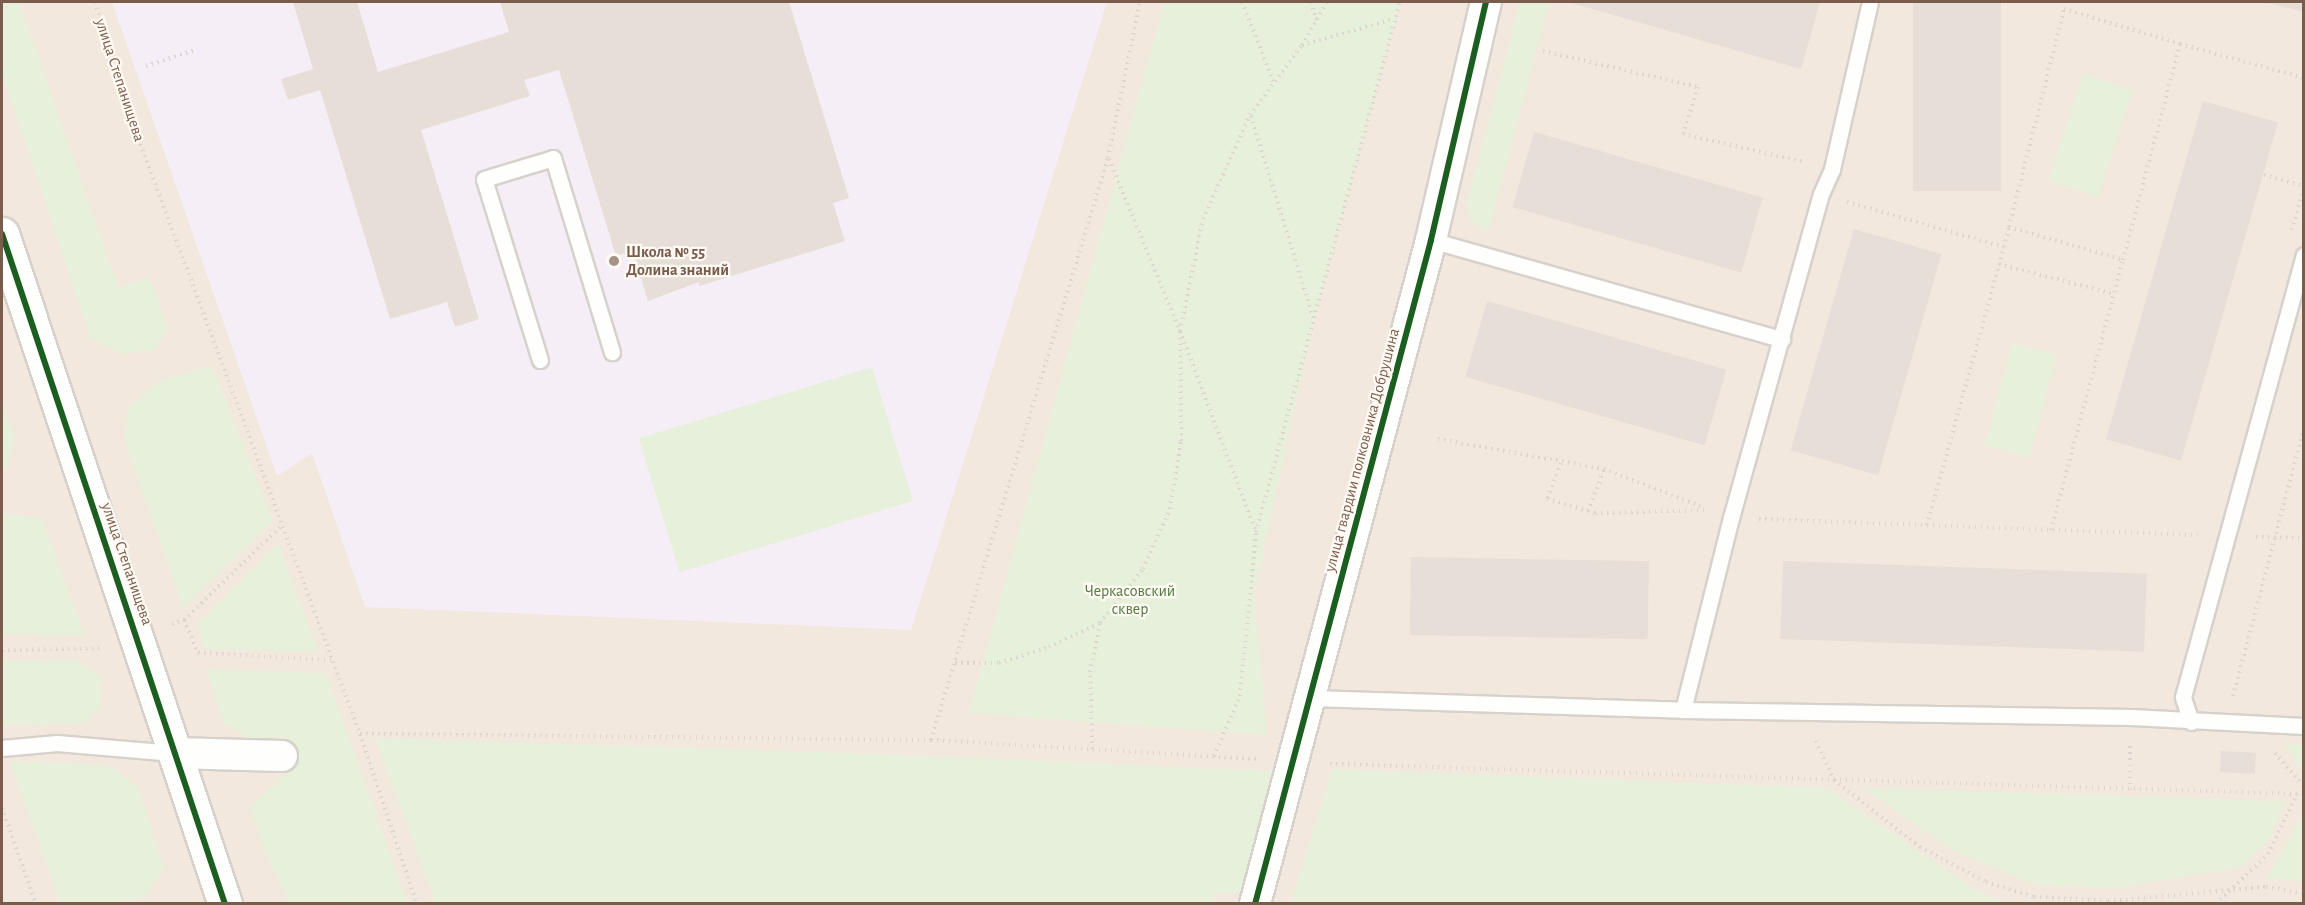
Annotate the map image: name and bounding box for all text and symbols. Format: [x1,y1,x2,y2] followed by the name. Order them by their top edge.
[91,16,149,144] street label: улица Степанищева
[626,242,729,280] place label: Школа № 55 Долина знаний
[607,254,621,268] marker: Школа № 55 Долина знаний
[1320,326,1404,574] street label: улица гвардии полковника Добрушина
[97,500,157,628] street label: улица Степанищева
[1085,581,1175,619] park label: Черкасовский сквер

